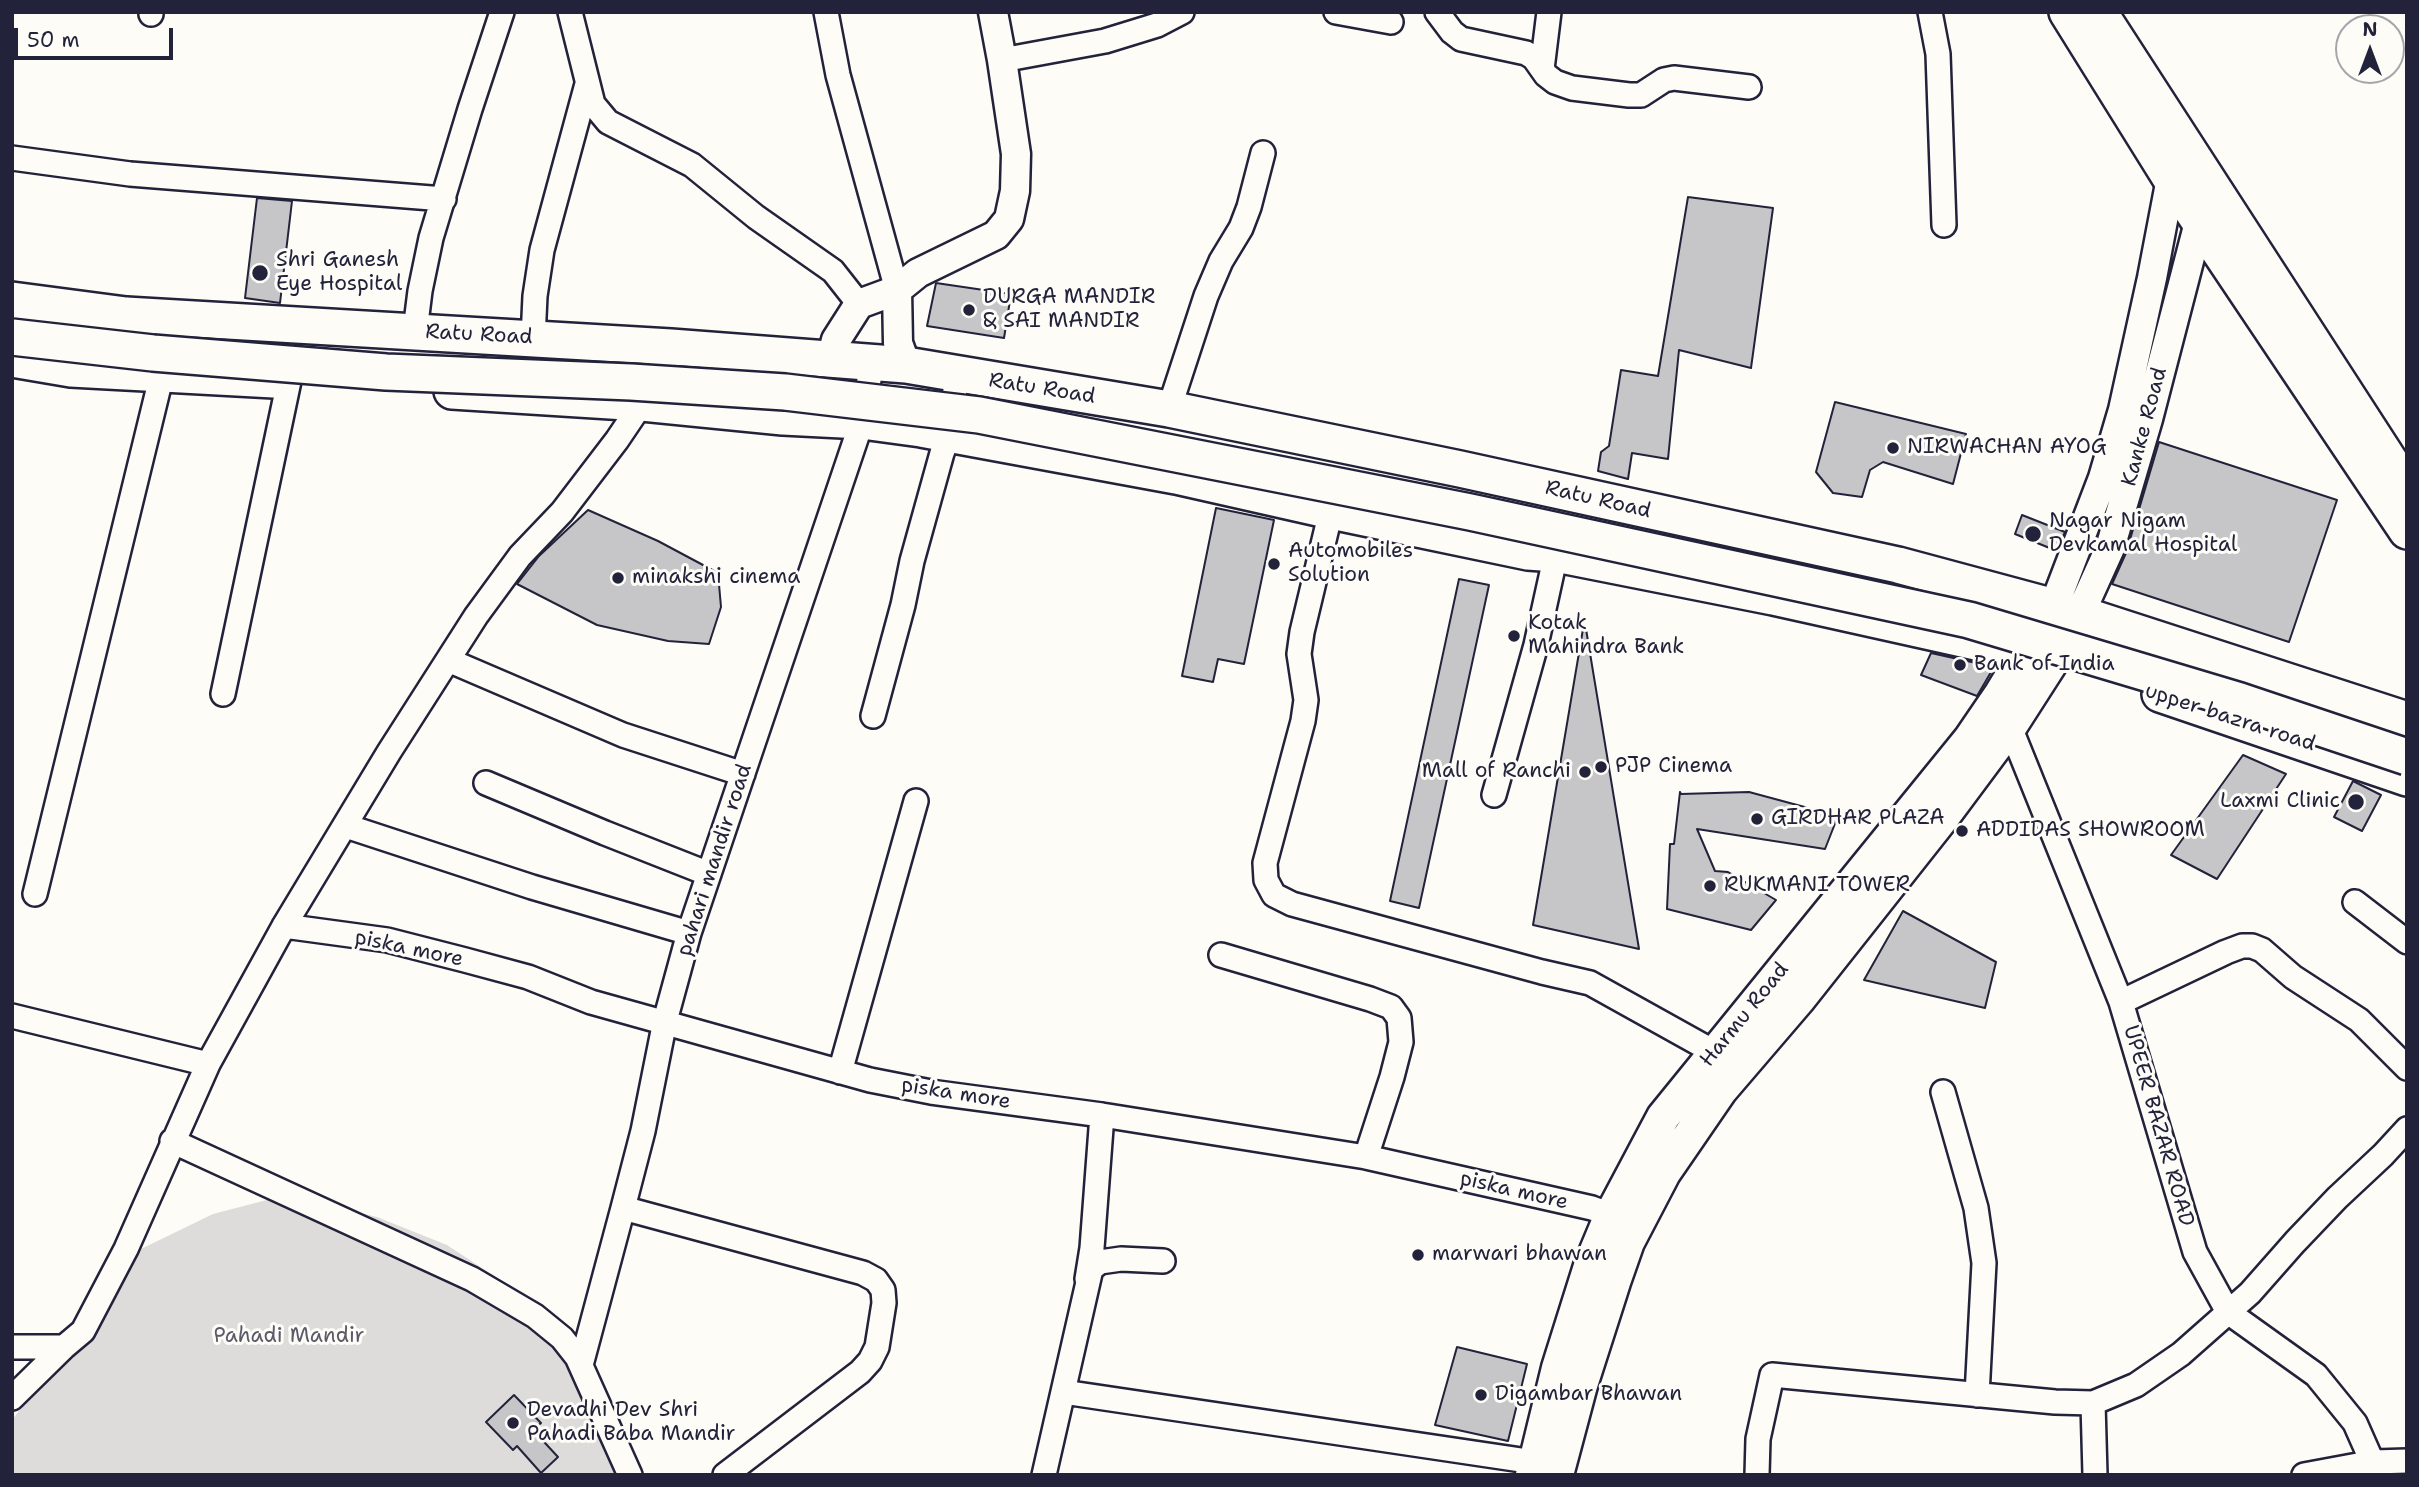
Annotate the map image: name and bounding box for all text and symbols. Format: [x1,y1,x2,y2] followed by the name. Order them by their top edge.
[18,14,177,58] scale bar
[2335,14,2405,84] north arrow
[2362,17,2378,42] text: N
[27,26,80,54] text: 50 m
[276,248,402,298] place label: Shri Ganesh Eye Hospital
[250,263,270,283] marker: Shri Ganesh Eye Hospital
[983,285,1155,335] place label: DURGA MANDIR & SAI MANDIR
[961,302,977,318] marker: DURGA MANDIR & SAI MANDIR
[425,320,533,350] street label: Ratu Road
[2117,365,2173,489] street label: Kanke Road
[987,368,1097,410] street label: Ratu Road
[1907,435,2107,461] place label: NIRWACHAN AYOG
[1885,440,1901,456] marker: NIRWACHAN AYOG
[1543,476,1653,524] street label: Ratu Road
[2049,509,2237,559] place label: Nagar Nigam Devkamal Hospital
[2023,524,2043,544] marker: Nagar Nigam Devkamal Hospital
[1288,539,1413,589] place label: Automobiles Solution
[1266,556,1282,572] marker: Automobiles Solution
[632,565,800,591] place label: minakshi cinema
[610,570,626,586] marker: minakshi cinema
[1528,611,1684,661] place label: Kotak Mahindra Bank
[1506,628,1522,644] marker: Kotak Mahindra Bank
[1974,652,2115,678] place label: Bank of India
[1952,657,1968,673] marker: Bank of India
[2141,679,2319,757] street label: upper bazra road
[1615,754,1732,780] place label: PJP Cinema
[1422,759,1571,785] place label: Mall of Ranchi
[1593,759,1609,775] marker: PJP Cinema
[672,761,758,959] street label: pahari mandir road
[1577,764,1593,780] marker: Mall of Ranchi
[2220,789,2340,815] place label: Laxmi Clinic
[2346,792,2366,812] marker: Laxmi Clinic
[1771,806,1944,832] place label: GIRDHAR PLAZA
[1749,811,1765,827] marker: GIRDHAR PLAZA
[1976,818,2205,844] place label: ADDIDAS SHOWROOM
[1954,823,1970,839] marker: ADDIDAS SHOWROOM
[1724,873,1910,899] place label: RUKMANI TOWER
[1702,878,1718,894] marker: RUKMANI TOWER
[353,925,465,973] street label: piska more
[1695,958,1795,1072] street label: Harmu Road
[2117,1022,2199,1230] street label: UPEER BAZAR ROAD
[900,1073,1012,1115] street label: piska more
[1458,1166,1570,1216] street label: piska more
[1432,1242,1607,1268] place label: marwari bhawan
[1410,1247,1426,1263] marker: marwari bhawan
[214,1324,364,1350] park label: Pahadi Mandir
[1495,1382,1682,1408] place label: Digambar Bhawan
[1473,1387,1489,1403] marker: Digambar Bhawan
[527,1398,736,1448] place label: Devadhi Dev Shri Pahadi Baba Mandir
[505,1415,521,1431] marker: Devadhi Dev Shri Pahadi Baba Mandir

